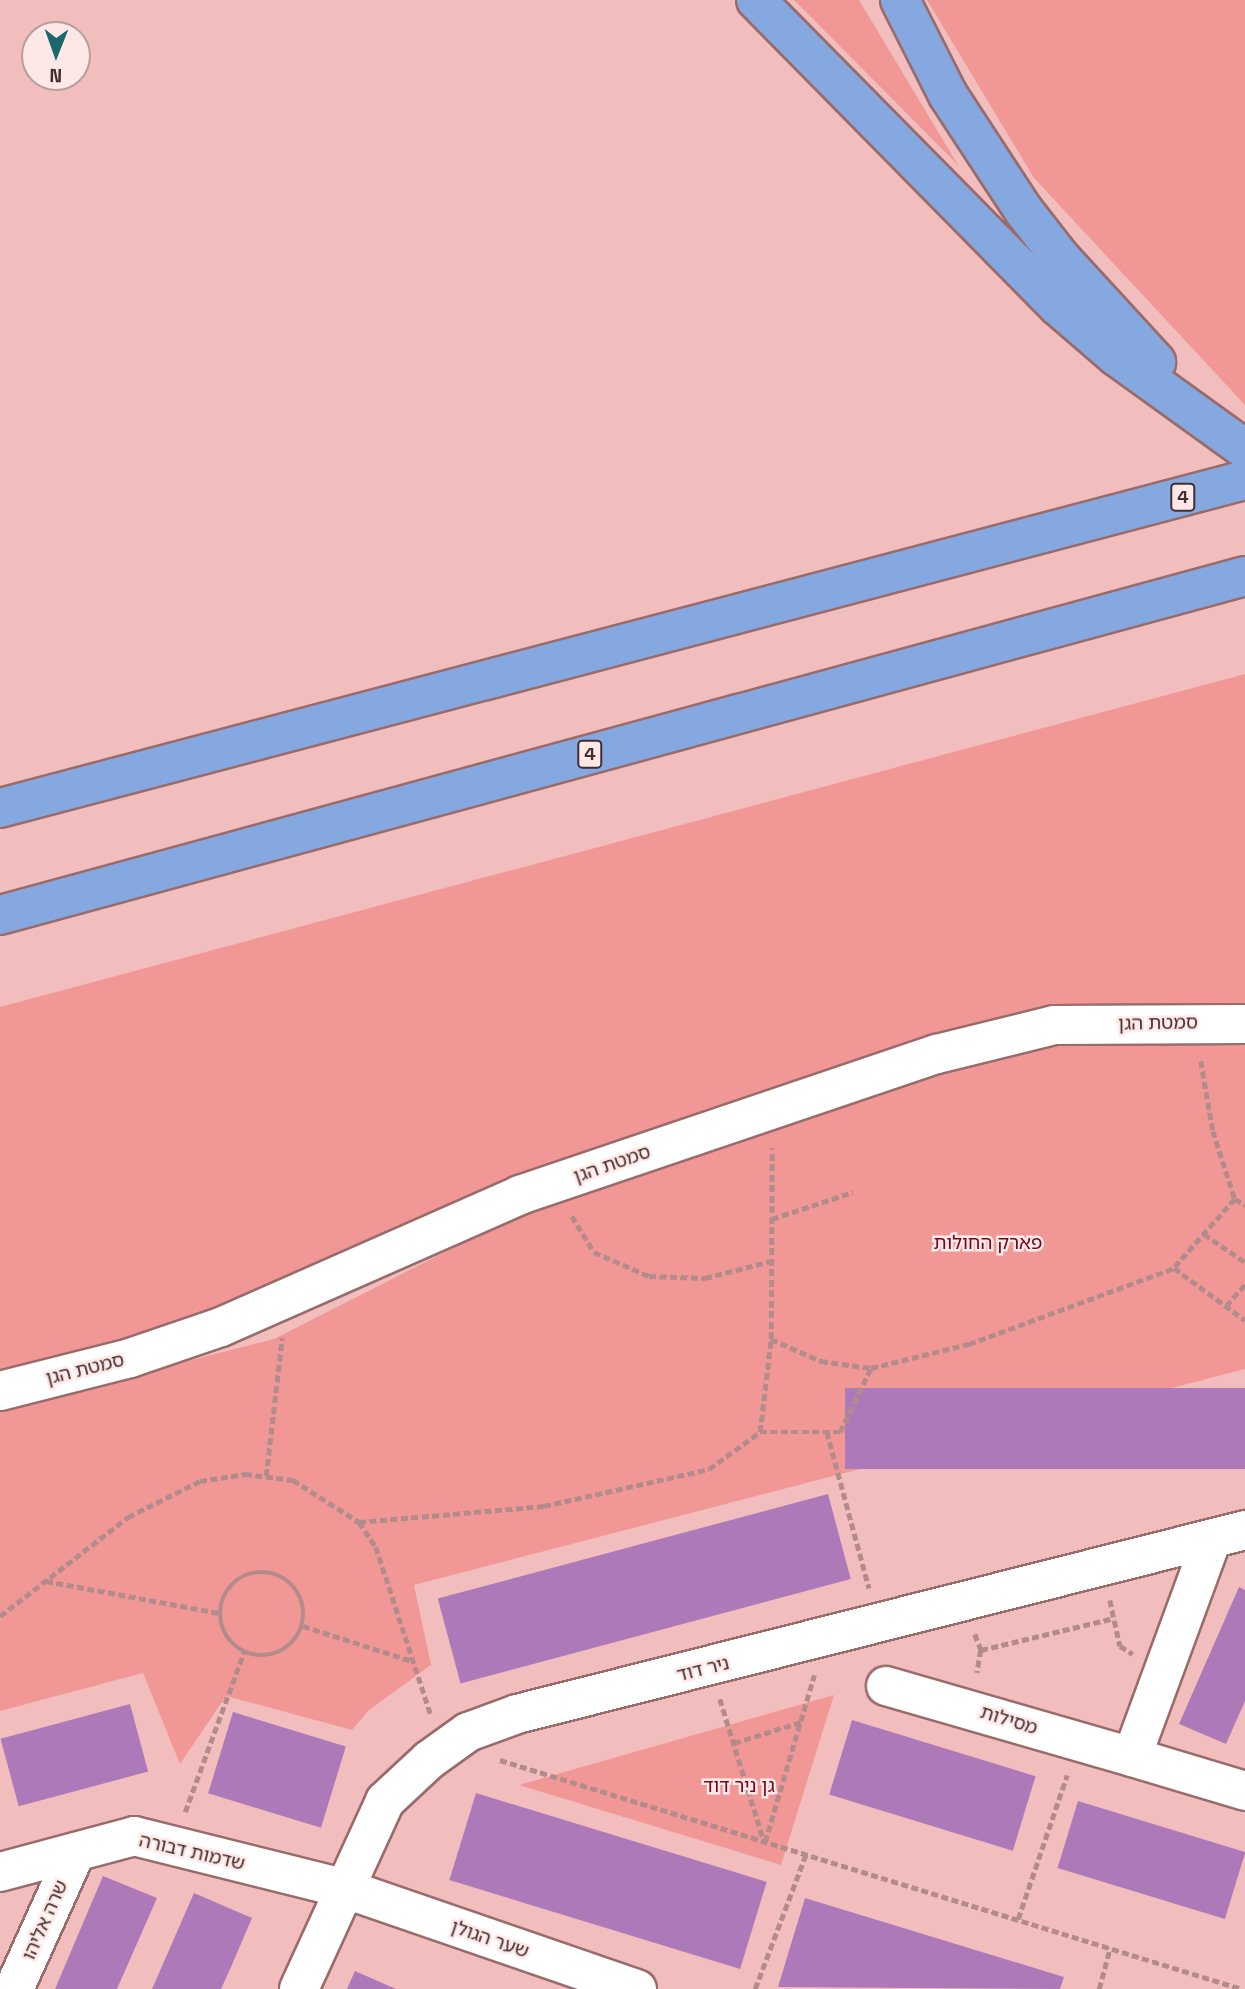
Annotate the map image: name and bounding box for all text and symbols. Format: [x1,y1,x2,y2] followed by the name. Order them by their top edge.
[21,21,91,91] north arrow
[49,63,62,88] text: N
[1169,482,1197,512] road number: 4
[576,740,604,768] road number: 4
[1118,1011,1198,1035] street label: סמטת הגן
[570,1140,654,1188] street label: סמטת הגן
[933,1232,1043,1254] park label: פארק החולות
[43,1348,127,1390] street label: סמטת הגן
[674,1651,732,1687] street label: ניר דוד
[978,1701,1040,1739] street label: מסילות
[703,1775,775,1797] park label: גן ניר דוד
[137,1829,247,1875] street label: שדמות דבורה
[17,1876,73,1964] street label: שרה אליהו
[448,1915,532,1963] street label: שער הגולן

